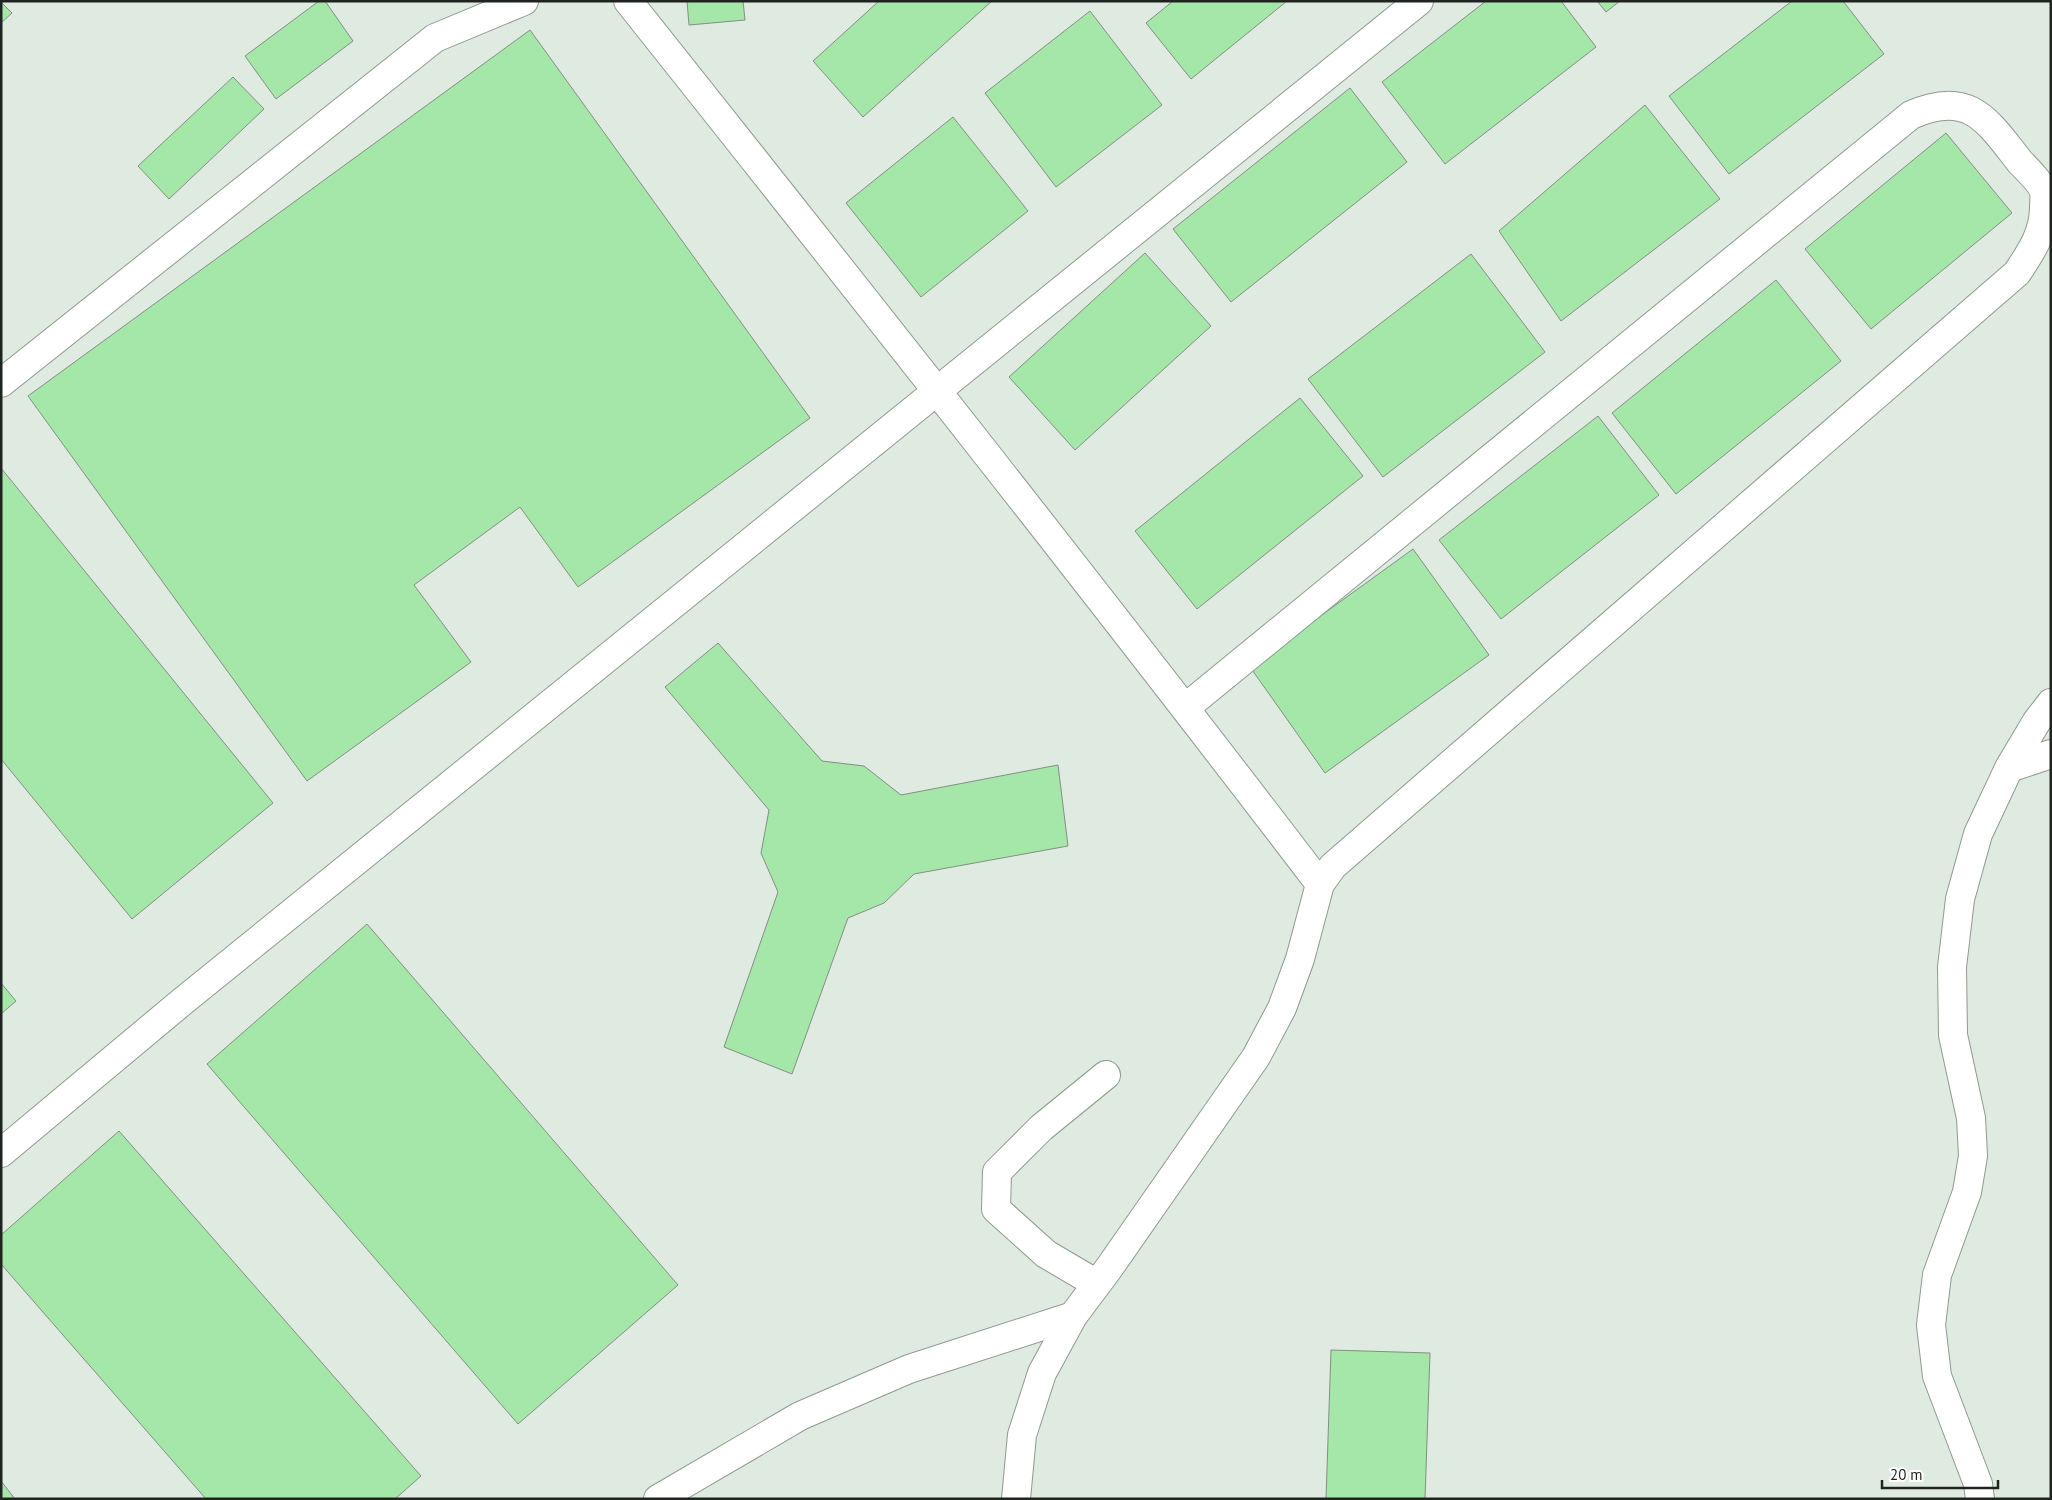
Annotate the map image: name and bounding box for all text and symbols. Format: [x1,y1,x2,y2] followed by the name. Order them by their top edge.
[1882,1458,1998,1490] scale bar
[1890,1465,1923,1484] text: 20 m

